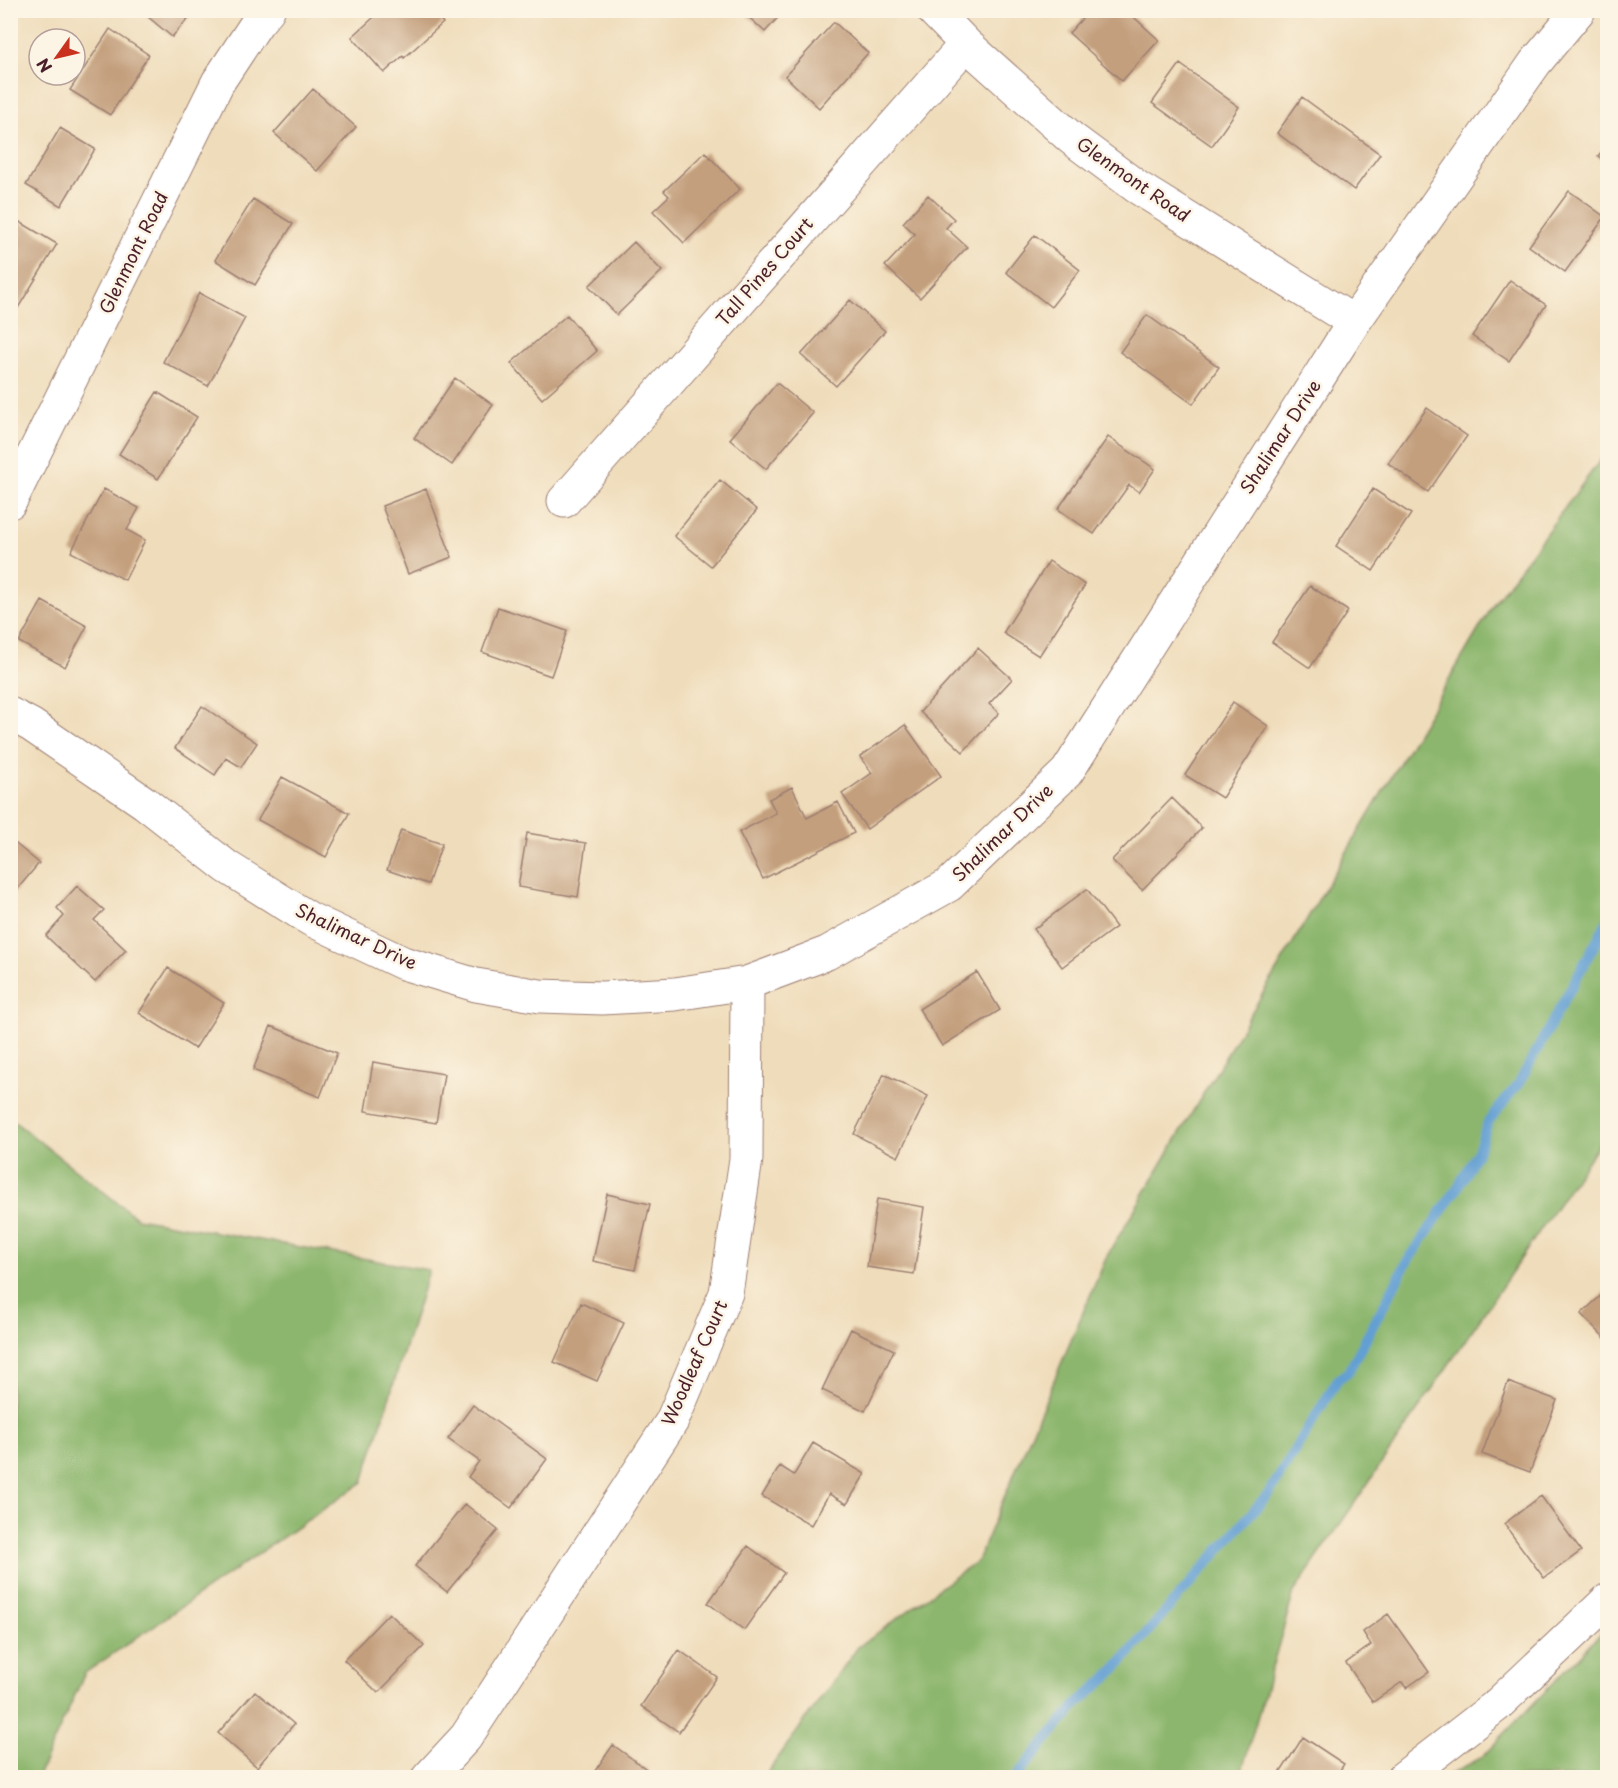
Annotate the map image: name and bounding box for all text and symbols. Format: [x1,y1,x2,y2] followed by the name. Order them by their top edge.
[27,27,87,87] north arrow
[30,54,57,78] text: N
[1072,129,1196,228] street label: Glenmont Road
[91,187,174,318] street label: Glenmont Road
[709,211,819,331] street label: Tall Pines Court
[1233,373,1327,499] street label: Shalimar Drive
[945,776,1059,887] street label: Shalimar Drive
[291,896,422,976] street label: Shalimar Drive
[654,1295,733,1430] street label: Woodleaf Court

